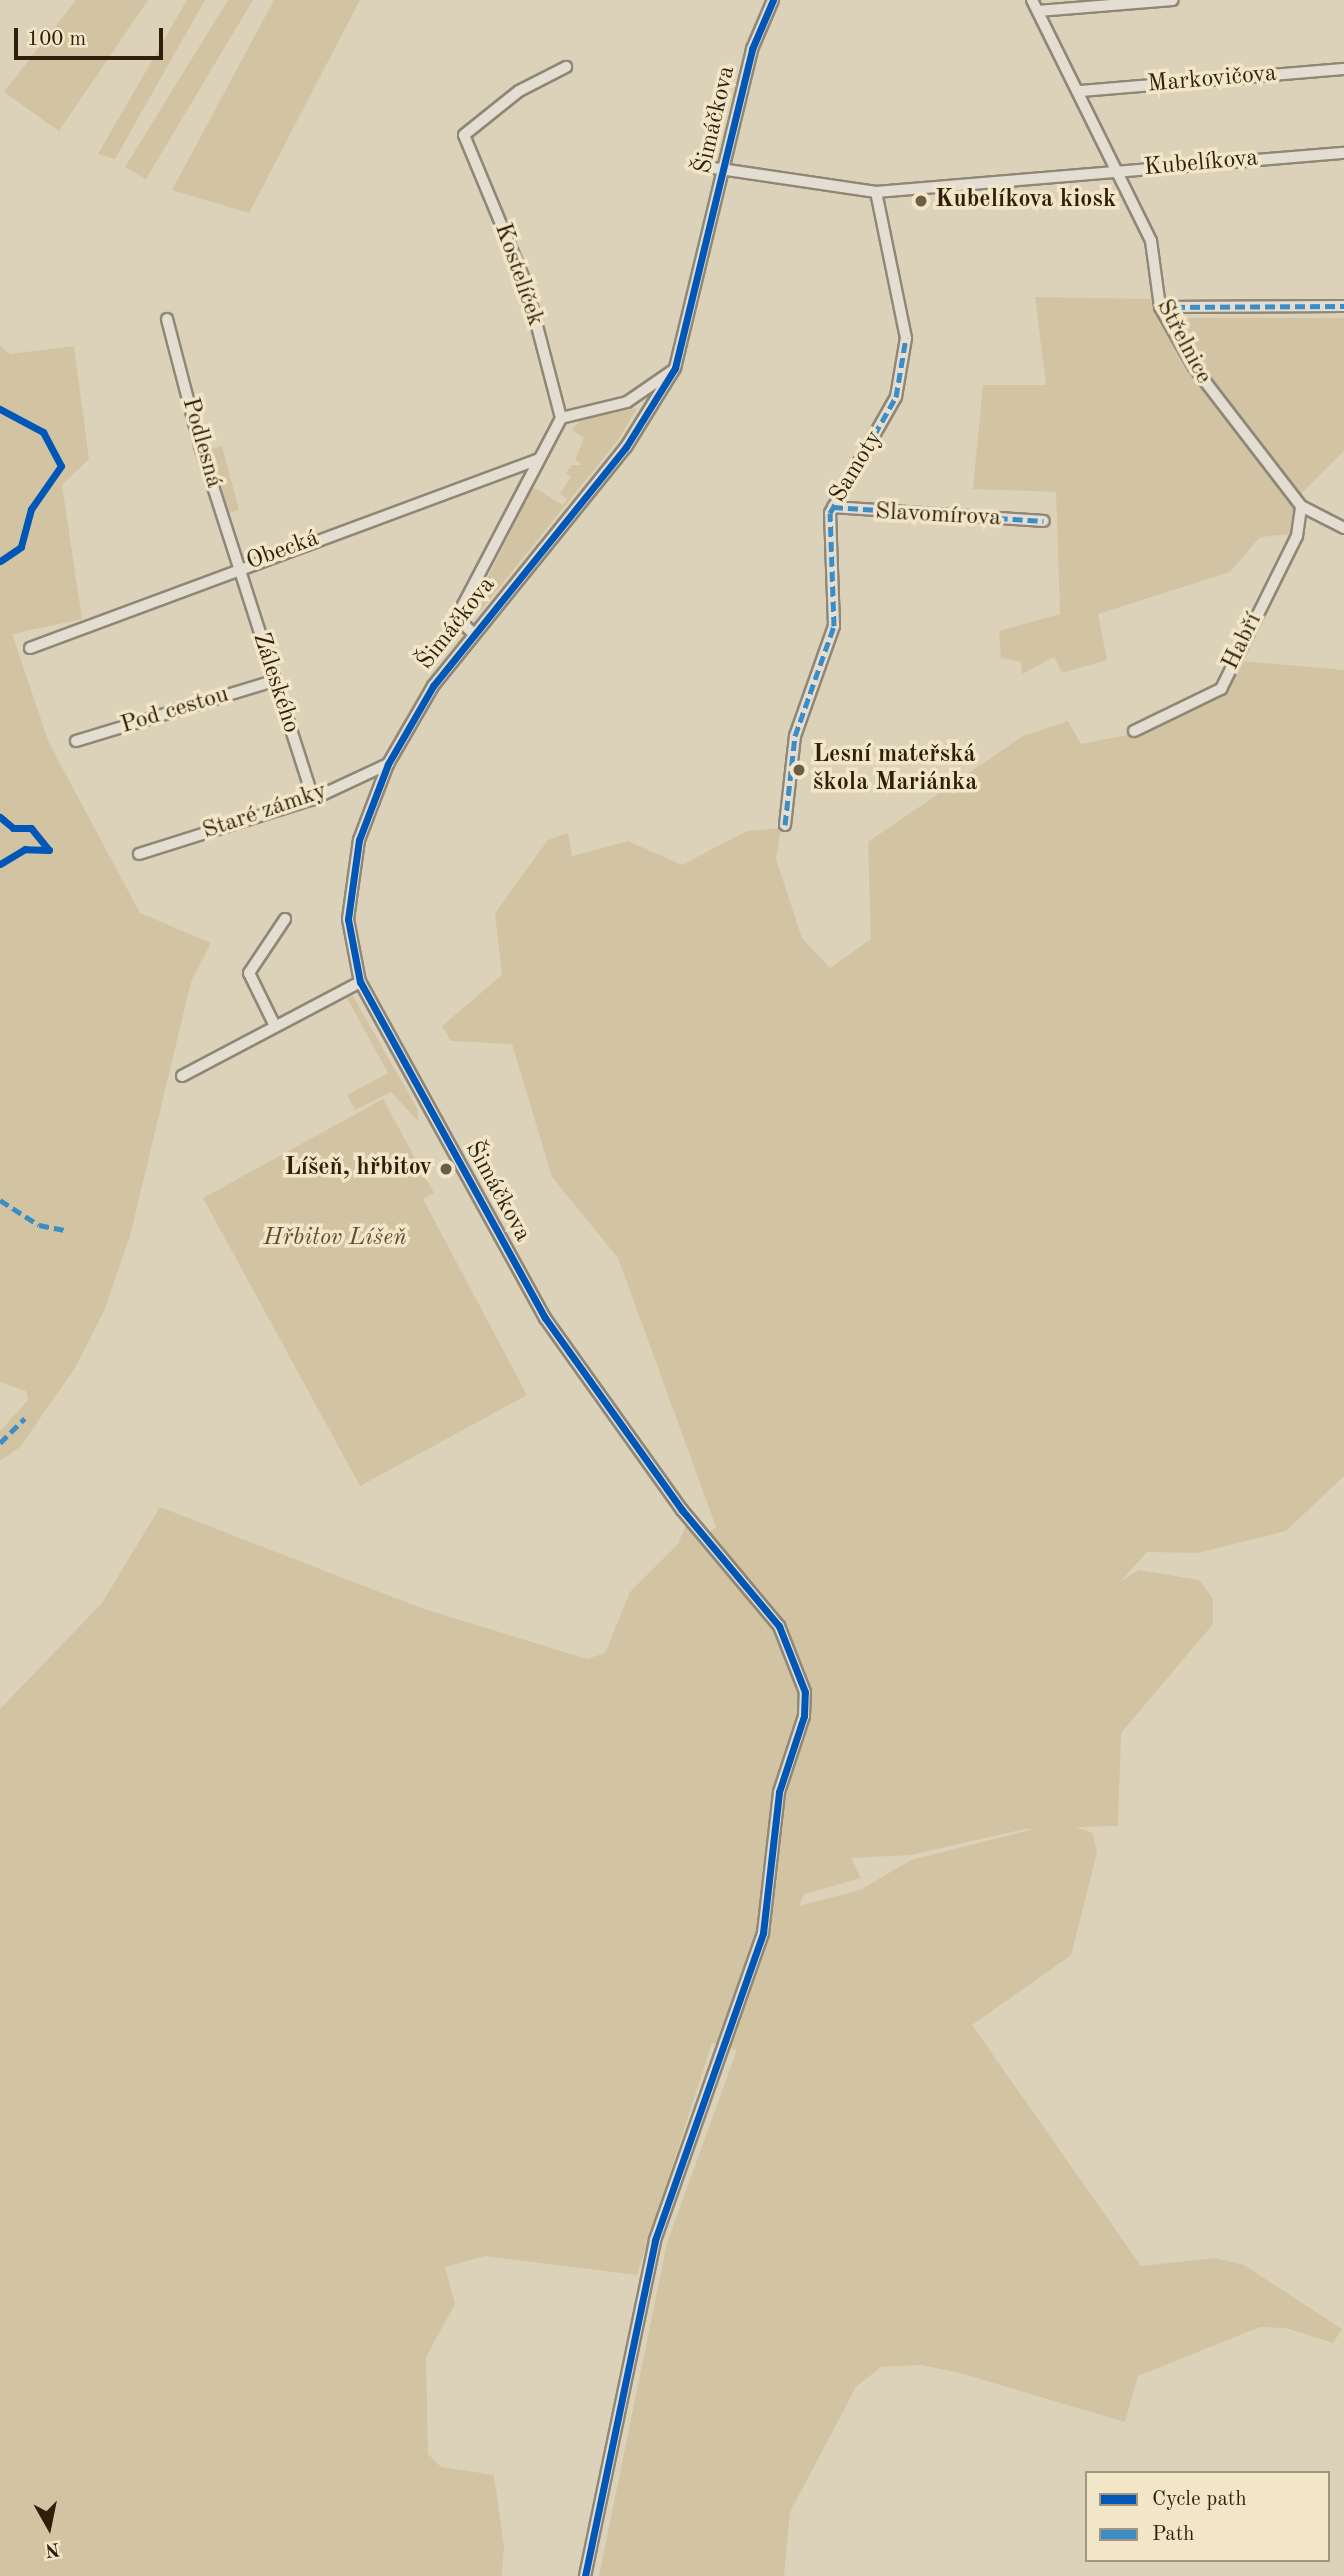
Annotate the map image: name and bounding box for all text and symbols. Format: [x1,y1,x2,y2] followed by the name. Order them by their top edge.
[18,14,166,58] scale bar
[27,29,86,50] text: 100 m
[1146,60,1278,100] street label: Markovičova
[690,63,742,177] street label: Šimáčkova
[1143,145,1259,183] street label: Kubelíkova
[935,187,1116,215] place label: Kubelíkova kiosk
[913,193,929,209] marker: Kubelíkova kiosk
[487,220,549,330] street label: Kostelíček
[1149,295,1217,389] street label: Střelnice
[174,395,228,491] street label: Podlesná
[824,426,890,508] street label: Samoty
[874,498,1002,534] street label: Slavomírova
[243,525,323,577] street label: Obecká
[412,572,502,676] street label: Šimáčkova
[1217,609,1269,675] street label: Habří
[245,629,305,737] street label: Záleského
[118,681,232,741] street label: Pod cestou
[813,742,977,798] place label: Lesní mateřská škola Mariánka
[791,762,807,778] marker: Lesní mateřská škola Mariánka
[199,777,331,847] street label: Staré zámky
[458,1137,536,1247] street label: Šimáčkova
[285,1155,432,1183] place label: Líšeň, hřbitov
[438,1161,454,1177] marker: Líšeň, hřbitov
[263,1225,407,1253] park label: Hřbitov Líšeň
[1085,2471,1330,2562] legend
[1152,2489,1247,2510] text: Cycle path
[14,2492,84,2562] north arrow
[1152,2524,1195,2545] text: Path
[44,2538,61,2559] text: N

